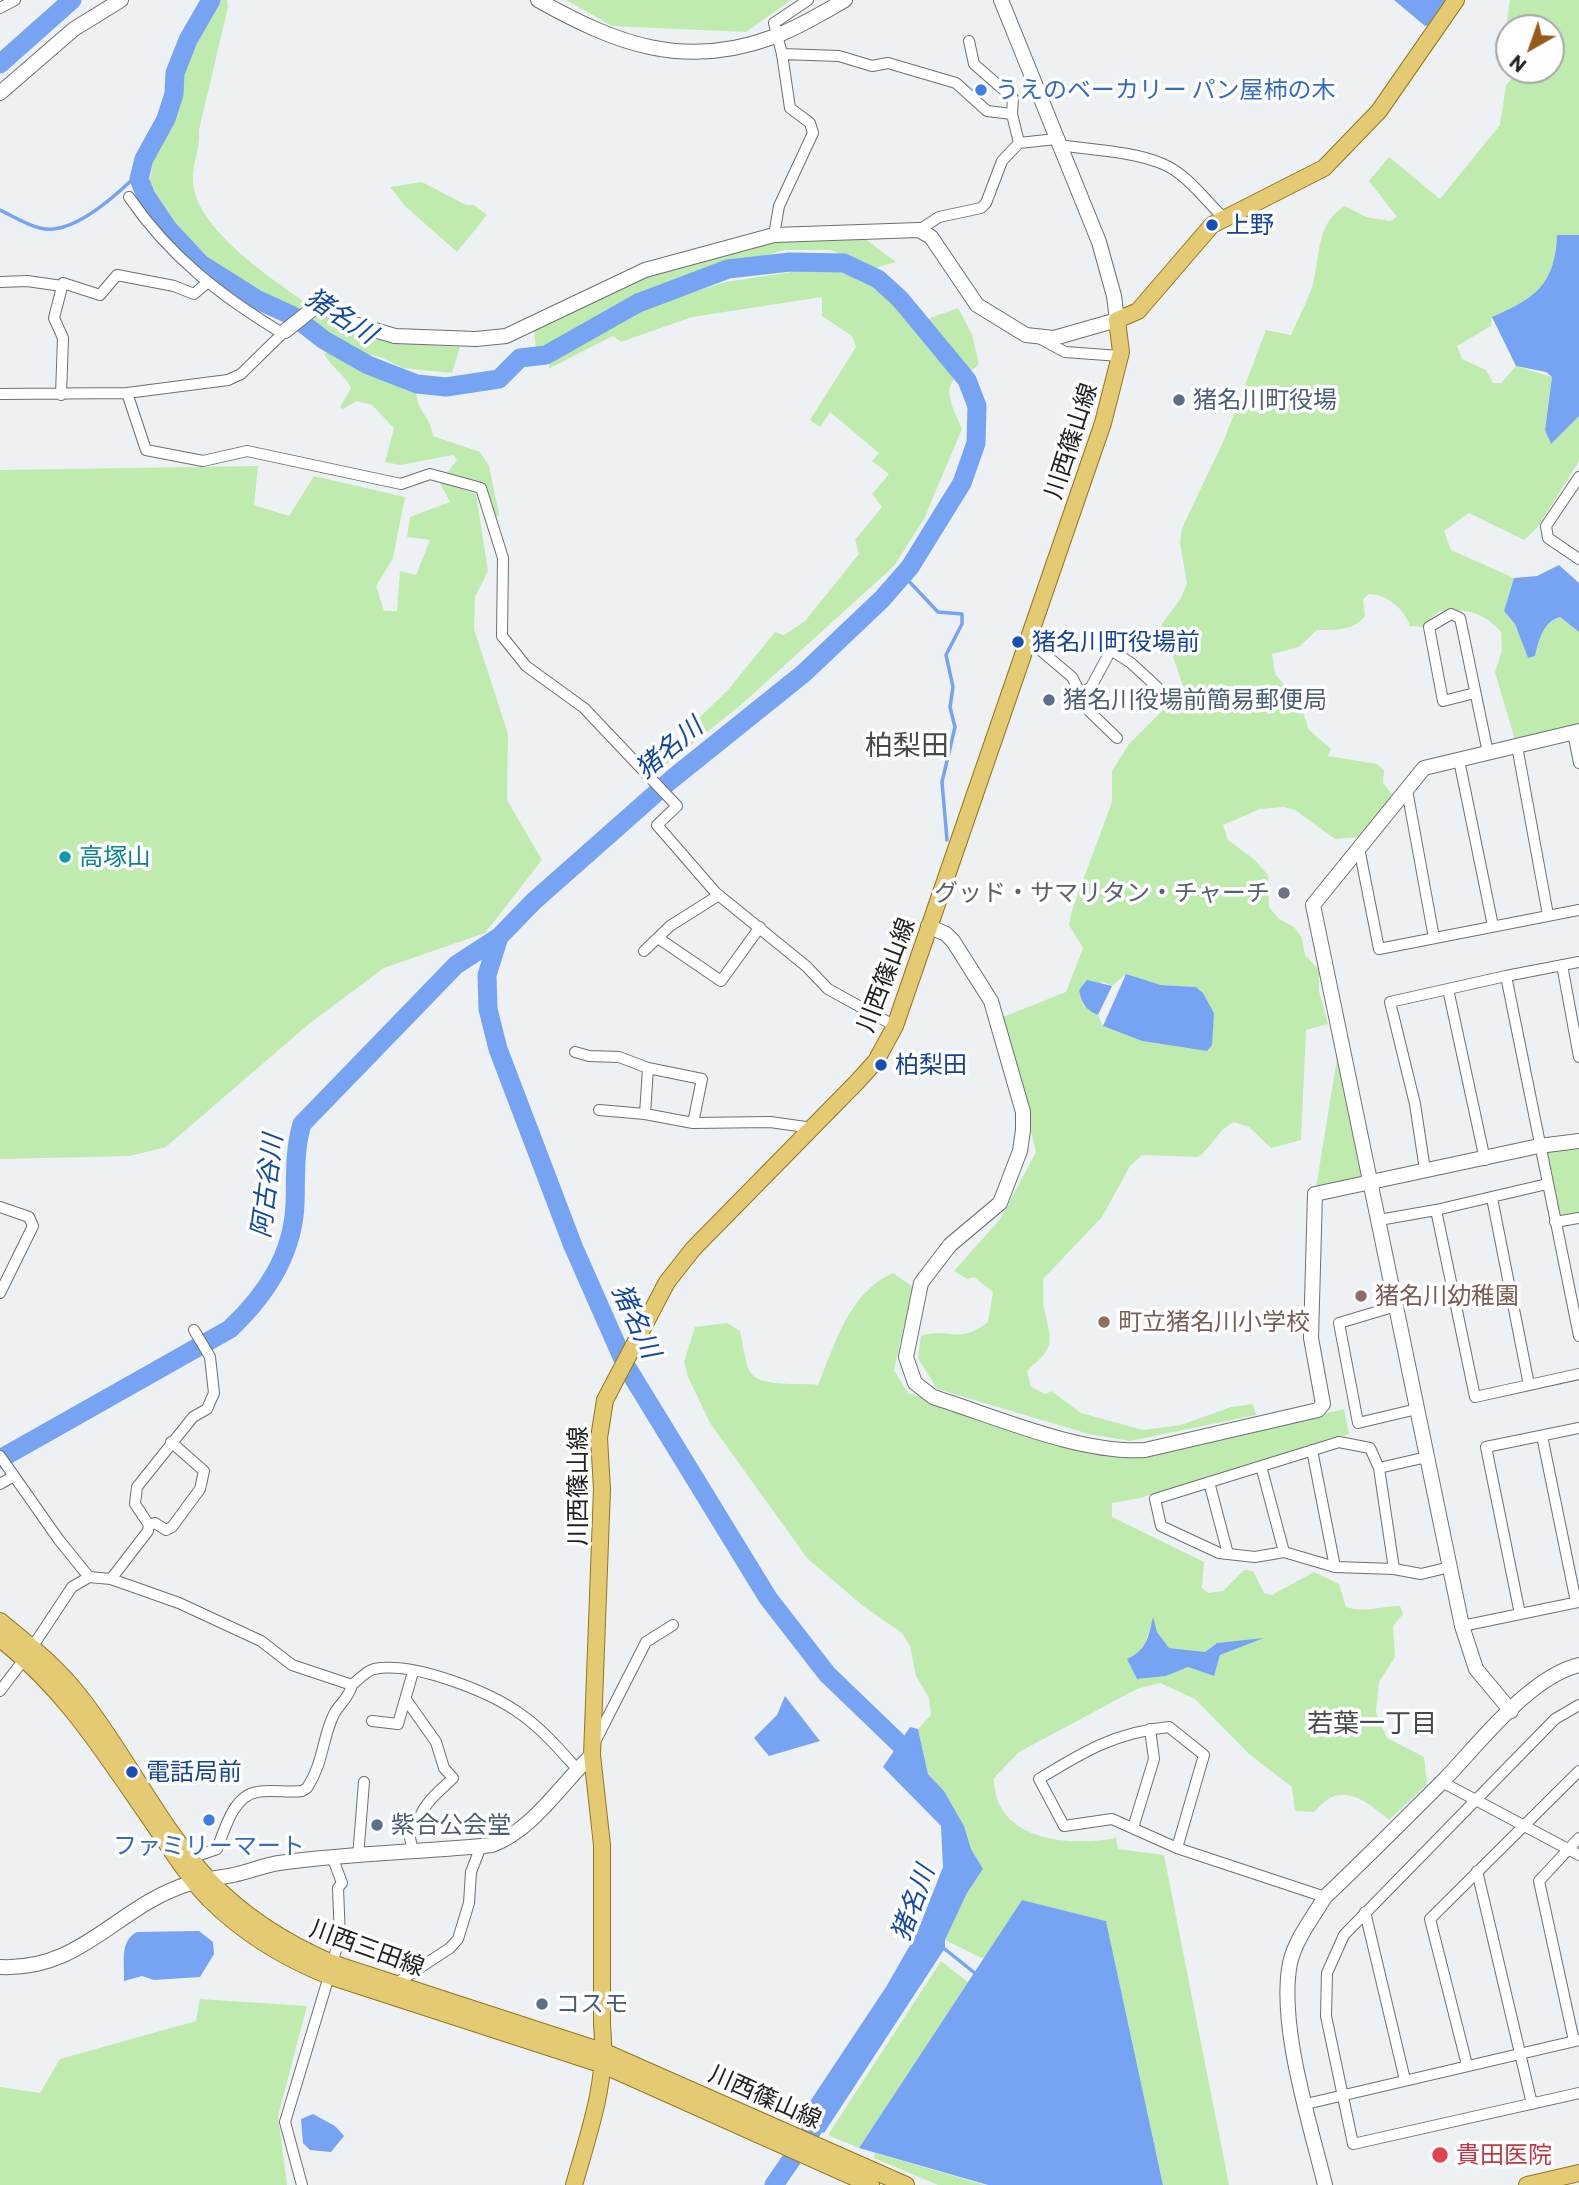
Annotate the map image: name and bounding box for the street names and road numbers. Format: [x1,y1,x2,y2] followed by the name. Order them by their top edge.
[1039,379,1103,503] street label: 川西篠山線
[851,914,921,1036] street label: 川西篠山線
[564,1426,592,1546] street label: 川西篠山線
[306,1914,428,1982] street label: 川西三田線
[704,2059,826,2135] street label: 川西篠山線

